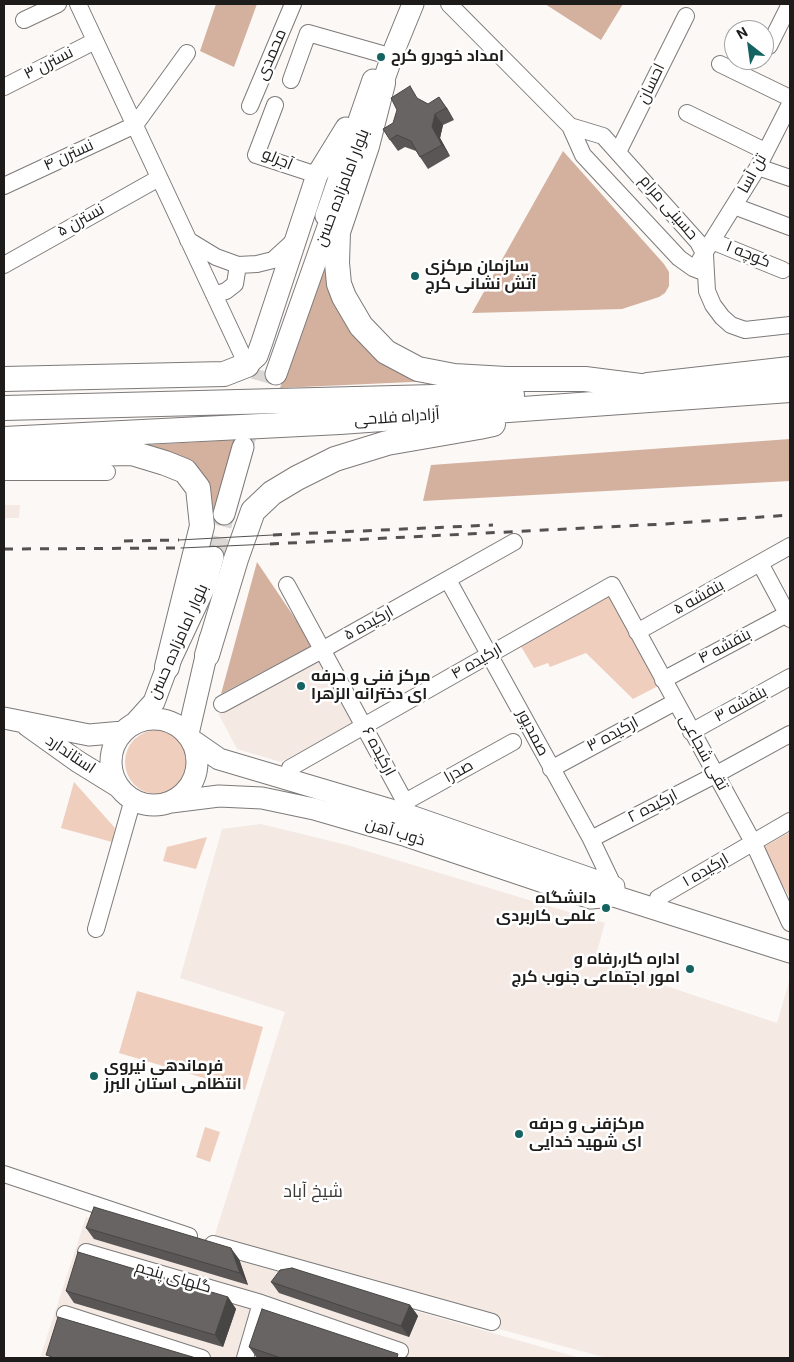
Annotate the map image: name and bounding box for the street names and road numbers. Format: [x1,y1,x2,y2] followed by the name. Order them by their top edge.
[253,27,291,83] street label: محمدی
[21,43,77,85] street label: نسترن ۳
[634,61,670,107] street label: احسان
[312,127,374,249] street label: بلوار امامزاده حسن
[41,136,97,176] street label: نسترن ۴
[259,145,295,175] street label: آجرلو
[735,151,771,197] street label: تن آسا
[635,172,701,244] street label: حسینی مرام
[54,200,108,242] street label: نسترن ۵
[723,237,773,273] street label: کوچه ۱
[354,405,440,431] street label: آزادراه فلاحی
[670,576,728,620] street label: بنفشه ۵
[145,581,213,703] street label: بلوار امامزاده حسن
[341,603,397,645] street label: ارکیده ۵
[695,625,755,669] street label: بنفشه ۴
[448,640,506,684] street label: ارکیده ۴
[711,683,771,727] street label: بنفشه ۳
[512,706,552,760] street label: صمدپور
[674,712,732,794] street label: تقی شجاعی
[584,713,642,757] street label: ارکیده ۳
[357,724,399,780] street label: ارکیده ۶
[41,731,99,779] street label: استاندارد
[441,756,477,788] street label: صدرا
[625,786,681,828] street label: ارکیده ۲
[363,815,427,851] street label: ذوب آهن
[680,850,732,892] street label: ارکیده ۱
[133,1258,213,1298] street label: گلهای پنجم

